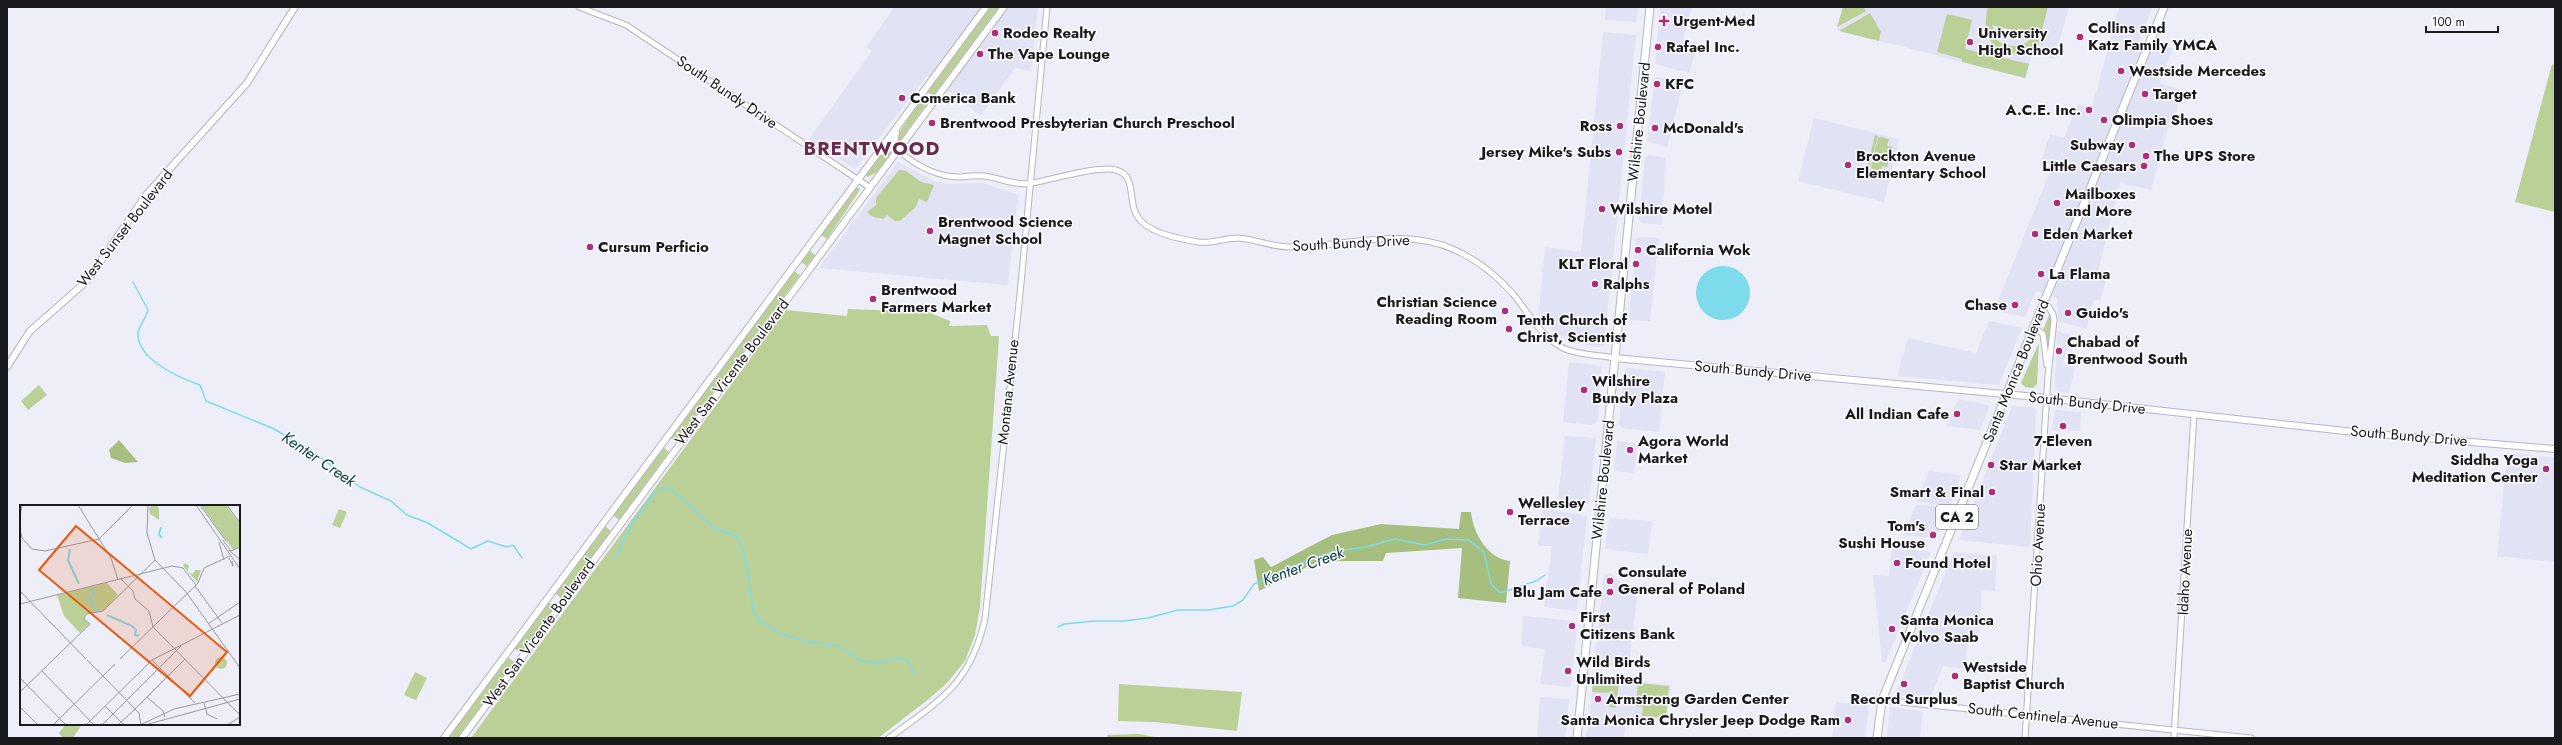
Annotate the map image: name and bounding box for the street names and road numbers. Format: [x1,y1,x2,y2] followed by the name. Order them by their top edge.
[672,50,782,134] street label: South Bundy Drive
[1622,61,1656,183] street label: Wilshire Boulevard
[72,164,178,292] street label: West Sunset Boulevard
[1292,229,1410,257] street label: South Bundy Drive
[669,294,795,450] street label: West San Vicente Boulevard
[1977,296,2055,446] street label: Santa Monica Boulevard
[992,338,1024,446] street label: Montana Avenue
[1694,355,1813,387] street label: South Bundy Drive
[2027,386,2147,420] street label: South Bundy Drive
[1586,419,1620,541] street label: Wilshire Boulevard
[2350,420,2469,452] street label: South Bundy Drive
[2025,503,2051,587] street label: Ohio Avenue
[1936,505,1978,529] road number: CA 2
[2172,528,2198,616] street label: Idaho Avenue
[478,554,600,712] street label: West San Vicente Boulevard
[1967,697,2120,735] street label: South Centinela Avenue

